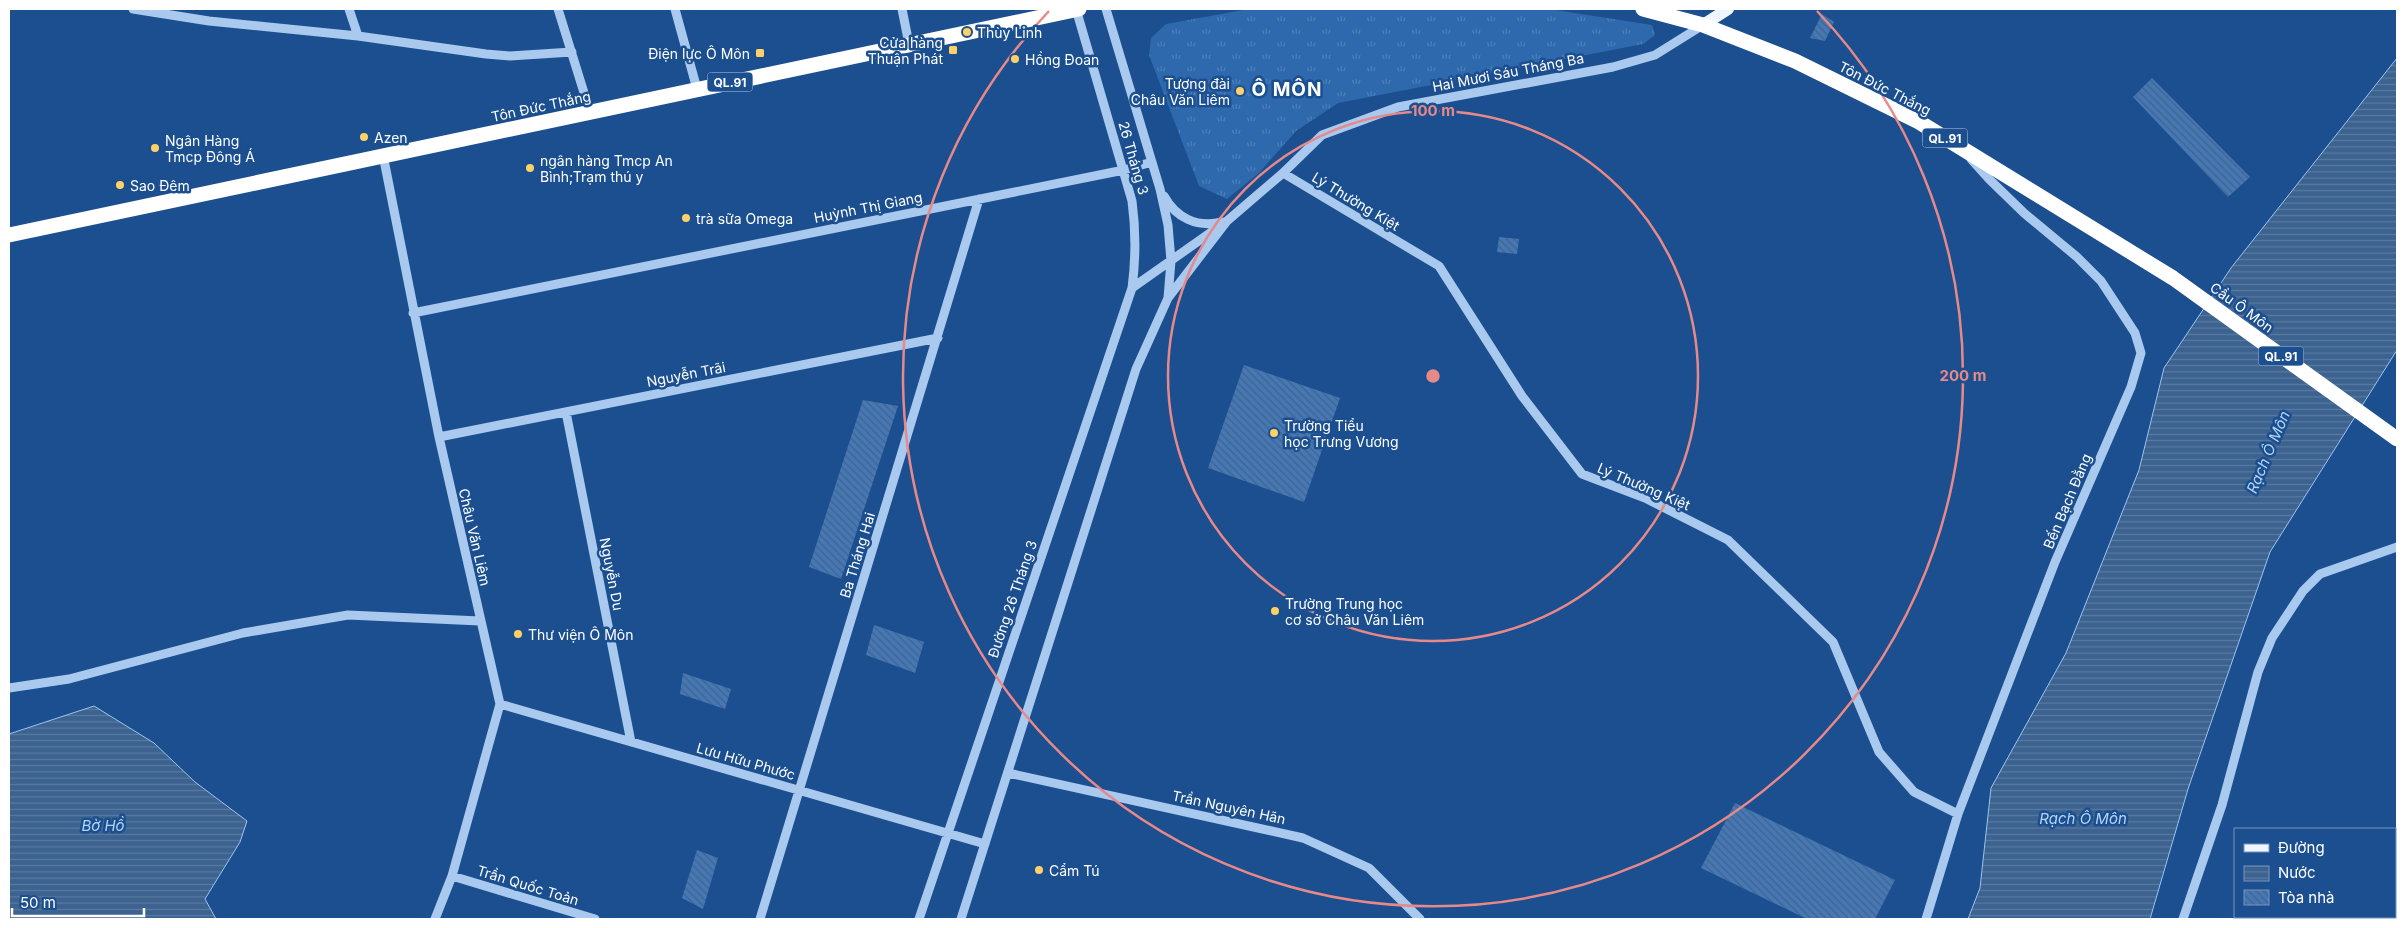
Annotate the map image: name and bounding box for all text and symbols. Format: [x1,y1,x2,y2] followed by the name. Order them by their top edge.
[977,24,1042,41] place label: Thùy Linh
[961,26,973,38] marker: Thùy Linh
[868,34,943,67] place label: Cửa hàng Thuận Phát
[947,44,959,56] marker: Cửa hàng Thuận Phát
[648,45,750,62] place label: Điện lực Ô Môn
[754,47,766,59] marker: Điện lực Ô Môn
[1431,49,1585,95] street label: Hai Mươi Sáu Tháng Ba
[1025,51,1099,68] place label: Hồng Đoan
[1009,53,1021,65] marker: Hồng Đoan
[1836,57,1934,119] street label: Tôn Đức Thắng
[708,72,752,91] road number: QL.91
[1131,75,1230,108] place label: Tượng đài Châu Văn Liêm
[1252,78,1322,101] district label: Ô MÔN
[1234,85,1246,97] marker: Tượng đài Châu Văn Liêm
[490,87,592,125] street label: Tôn Đức Thắng
[1411,101,1455,120] text: 100 m
[1115,119,1153,197] street label: 26 Tháng 3
[1922,128,1968,148] road number: QL.91
[374,129,408,146] place label: Azen
[358,131,370,143] marker: Azen
[165,132,255,165] place label: Ngân Hàng Tmcp Đông Á
[149,142,161,154] marker: Ngân Hàng Tmcp Đông Á
[540,152,673,185] place label: ngân hàng Tmcp An Bình;Trạm thú y
[524,162,536,174] marker: ngân hàng Tmcp An Bình;Trạm thú y
[1309,168,1403,234] street label: Lý Thường Kiệt
[130,177,190,194] place label: Sao Đêm
[114,179,126,191] marker: Sao Đêm
[812,188,924,226] street label: Huỳnh Thị Giang
[696,210,793,227] place label: trà sữa Omega
[680,212,692,224] marker: trà sữa Omega
[2207,278,2277,336] street label: Cầu Ô Môn
[2258,346,2304,366] road number: QL.91
[645,358,727,390] street label: Nguyễn Trãi
[1940,366,1986,385] text: 200 m
[1424,367,1442,385] centre of rings
[2242,408,2294,496] water label: Rạch Ô Môn
[1284,417,1399,450] place label: Trường Tiểu học Trưng Vương
[1268,427,1280,439] marker: Trường Tiểu học Trưng Vương
[2039,451,2095,551] street label: Bến Bạch Đằng
[1595,459,1693,513] street label: Lý Thường Kiệt
[456,487,494,587] street label: Châu Văn Liêm
[836,510,878,600] street label: Ba Tháng Hai
[597,536,627,612] street label: Nguyễn Du
[984,538,1040,660] street label: Đường 26 Tháng 3
[1285,595,1424,628] place label: Trường Trung học cơ sở Châu Văn Liêm
[1269,605,1281,617] marker: Trường Trung học cơ sở Châu Văn Liêm
[528,626,634,643] place label: Thư viện Ô Môn
[512,628,524,640] marker: Thư viện Ô Môn
[695,739,797,783] street label: Lưu Hữu Phước
[1171,787,1287,827] street label: Trần Nguyên Hãn
[2039,809,2127,828] water label: Rạch Ô Môn
[81,816,125,835] water label: Bờ Hồ
[2234,828,2396,918] legend
[2278,838,2325,857] text: Đường
[475,861,581,909] street label: Trần Quốc Toản
[1049,862,1100,879] place label: Cẩm Tú
[2278,863,2316,882] text: Nước
[1033,864,1045,876] marker: Cẩm Tú
[12,886,145,918] scale bar
[2278,888,2334,907] text: Tòa nhà
[20,893,56,912] text: 50 m

